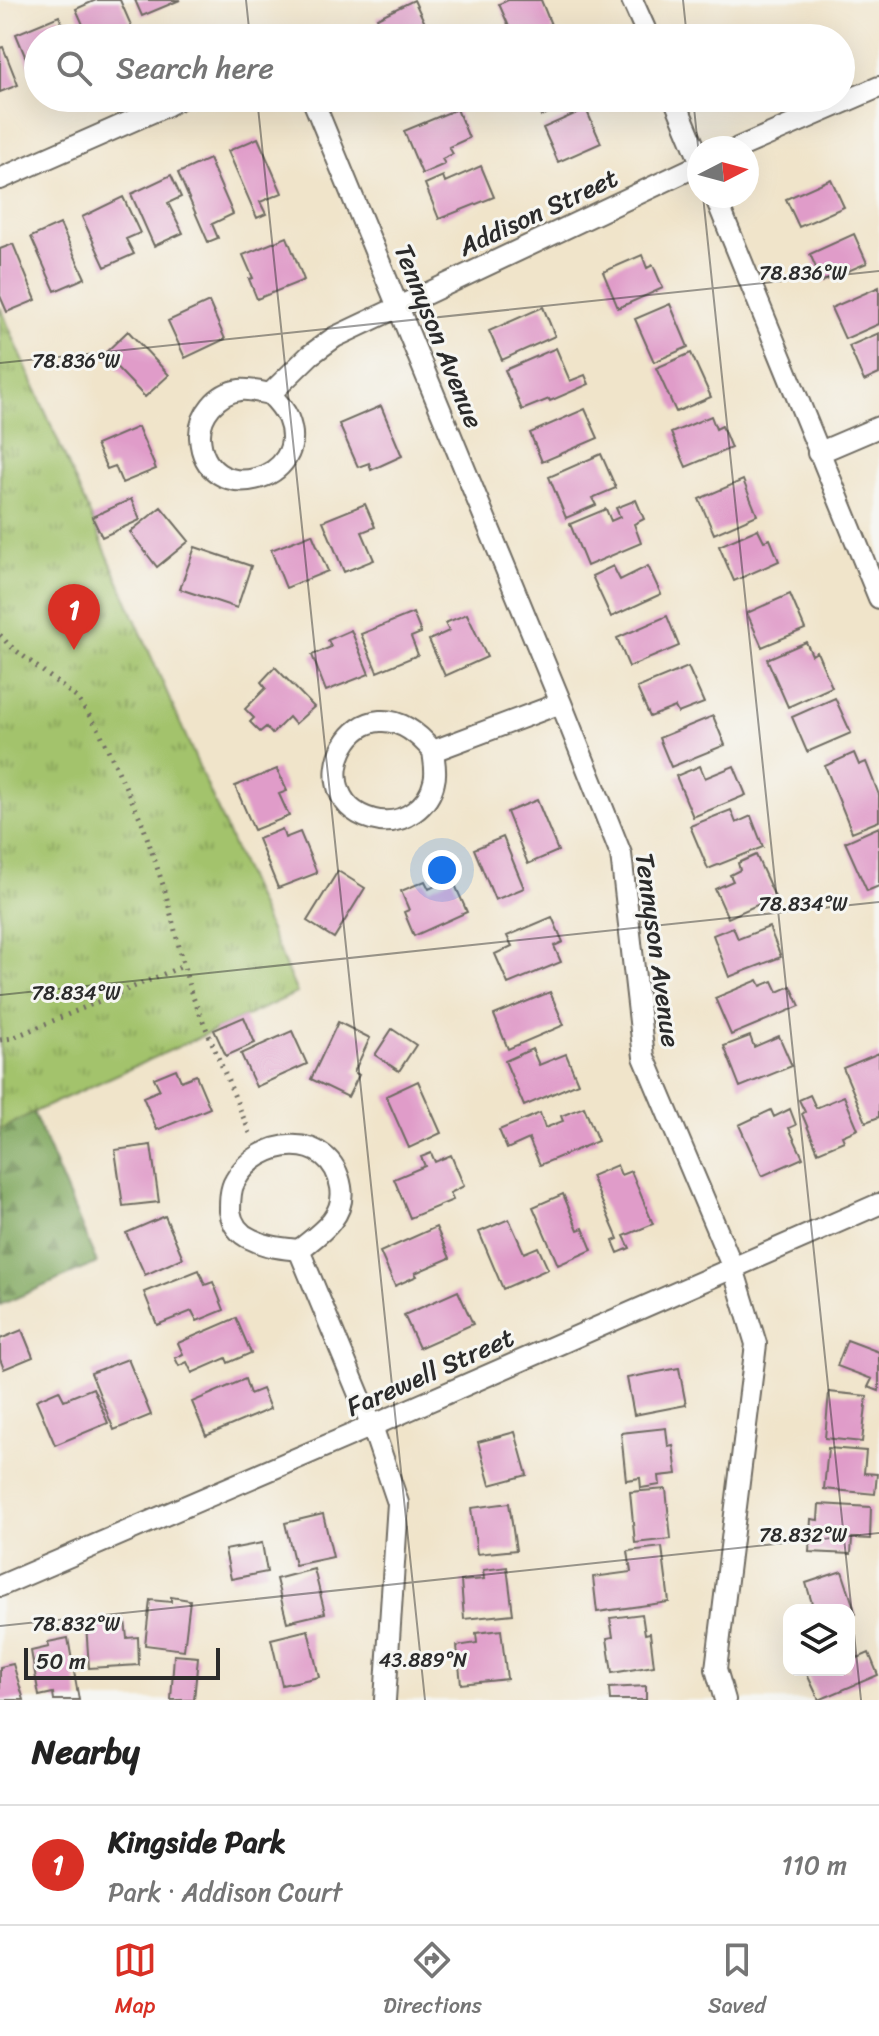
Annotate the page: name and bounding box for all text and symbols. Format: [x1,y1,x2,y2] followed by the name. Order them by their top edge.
[24,24,855,112] search box
[116,41,274,95] text: Search here
[52,46,96,90] icon: search
[687,136,759,208] north arrow
[449,155,626,270] street label: Addison Street
[381,237,497,435] street label: Tennyson Avenue
[759,256,848,291] text: 78.836°W
[32,344,121,379] text: 78.836°W
[48,584,100,650] pin: 1
[422,850,462,890] your location
[622,850,694,1050] street label: Tennyson Avenue
[758,887,848,922] text: 78.834°W
[31,976,121,1011] text: 78.834°W
[339,1314,521,1430] street label: Farewell Street
[759,1518,848,1553] text: 78.832°W
[783,1604,855,1676] map controls
[783,1604,855,1676] button: layers
[32,1607,121,1642] text: 78.832°W
[36,1642,86,1681] text: 50 m
[379,1643,467,1678] text: 43.889°N
[24,1644,220,1680] scale bar
[32,1722,140,1782] text: Nearby
[108,1815,286,1869] text: Kingside Park
[52,1842,64,1888] text: 1
[782,1842,847,1888] text: 110 m
[108,1869,342,1915] text: Park · Addison Court
[113,1938,157,2025] tab: Map
[383,1938,482,2025] tab: Directions
[708,1938,766,2025] tab: Saved

